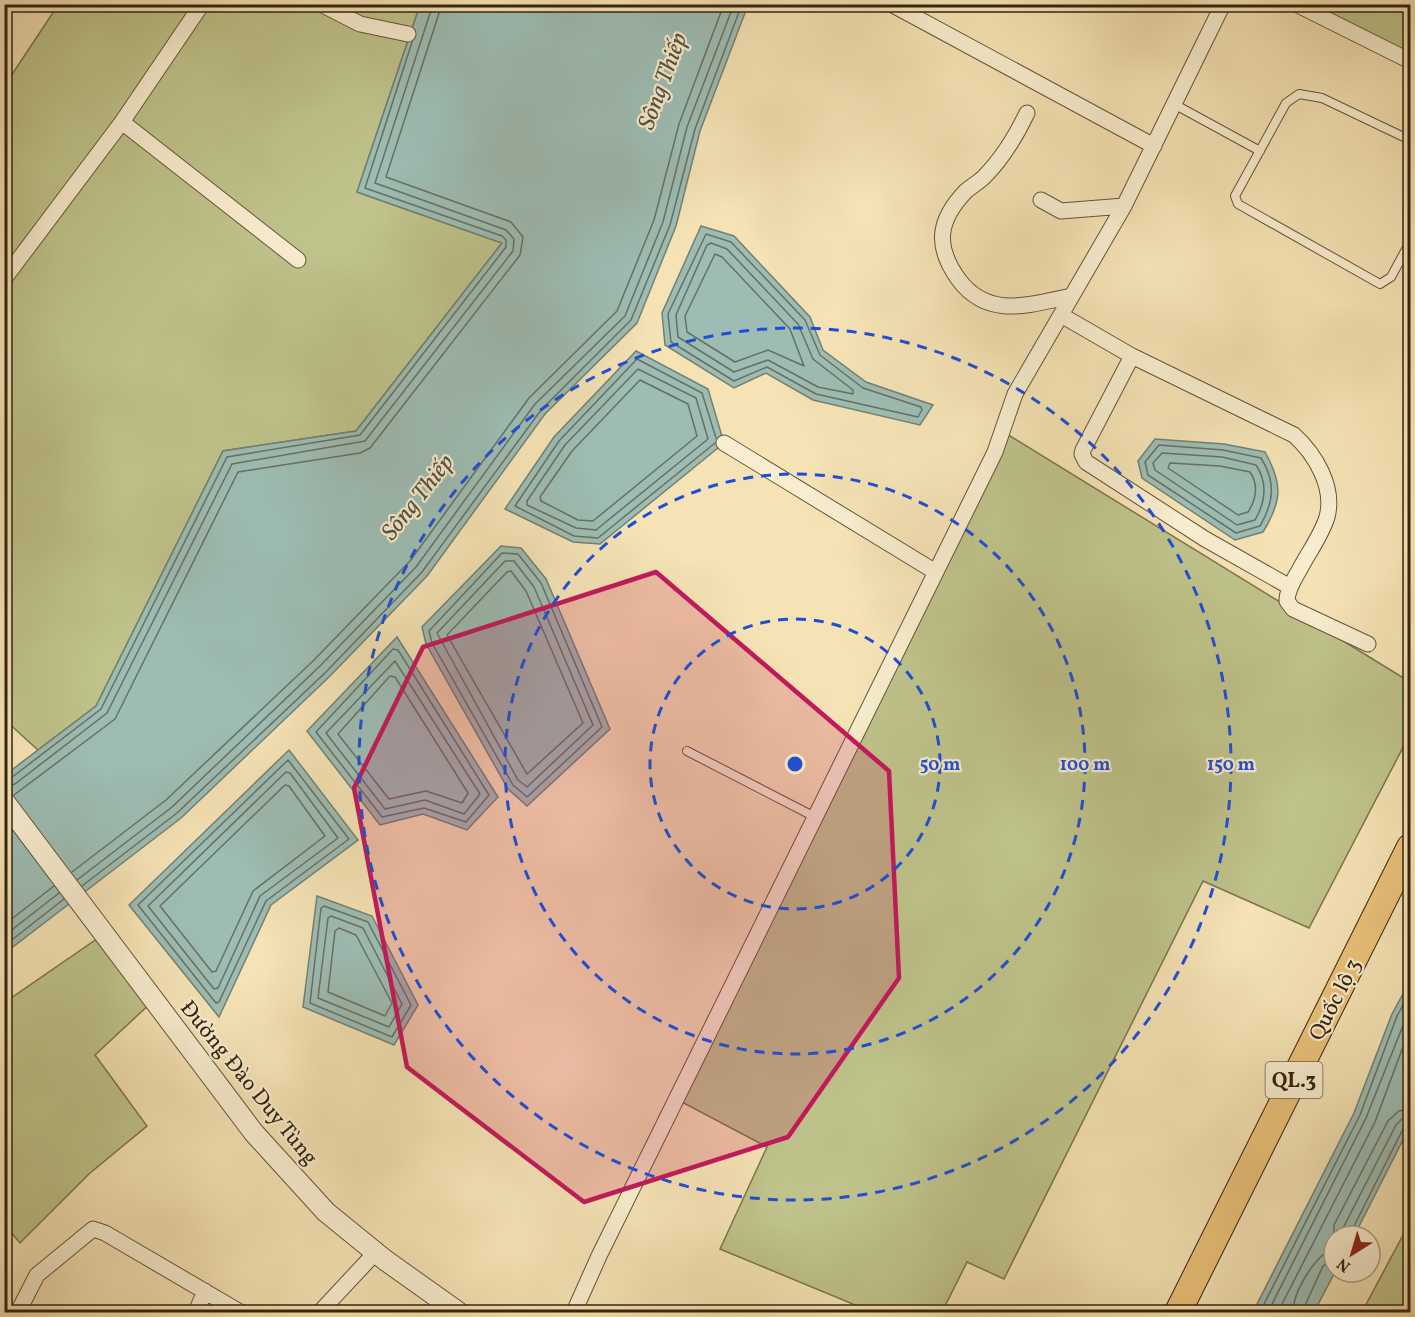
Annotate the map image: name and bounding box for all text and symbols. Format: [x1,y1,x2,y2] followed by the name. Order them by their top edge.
[631,29,697,135] water label: Sông Thiếp
[374,448,463,548] water label: Sông Thiếp
[920,753,960,778] text: 50 m
[1060,753,1110,778] text: 100 m
[1207,753,1255,778] text: 150 m
[785,754,805,774] centre of rings
[1302,954,1370,1047] street label: Quốc lộ 3
[172,995,324,1173] street label: Đường Đào Duy Tùng
[1266,1062,1322,1098] road number: QL.3
[1322,1224,1382,1284] north arrow
[1333,1252,1355,1277] text: N

